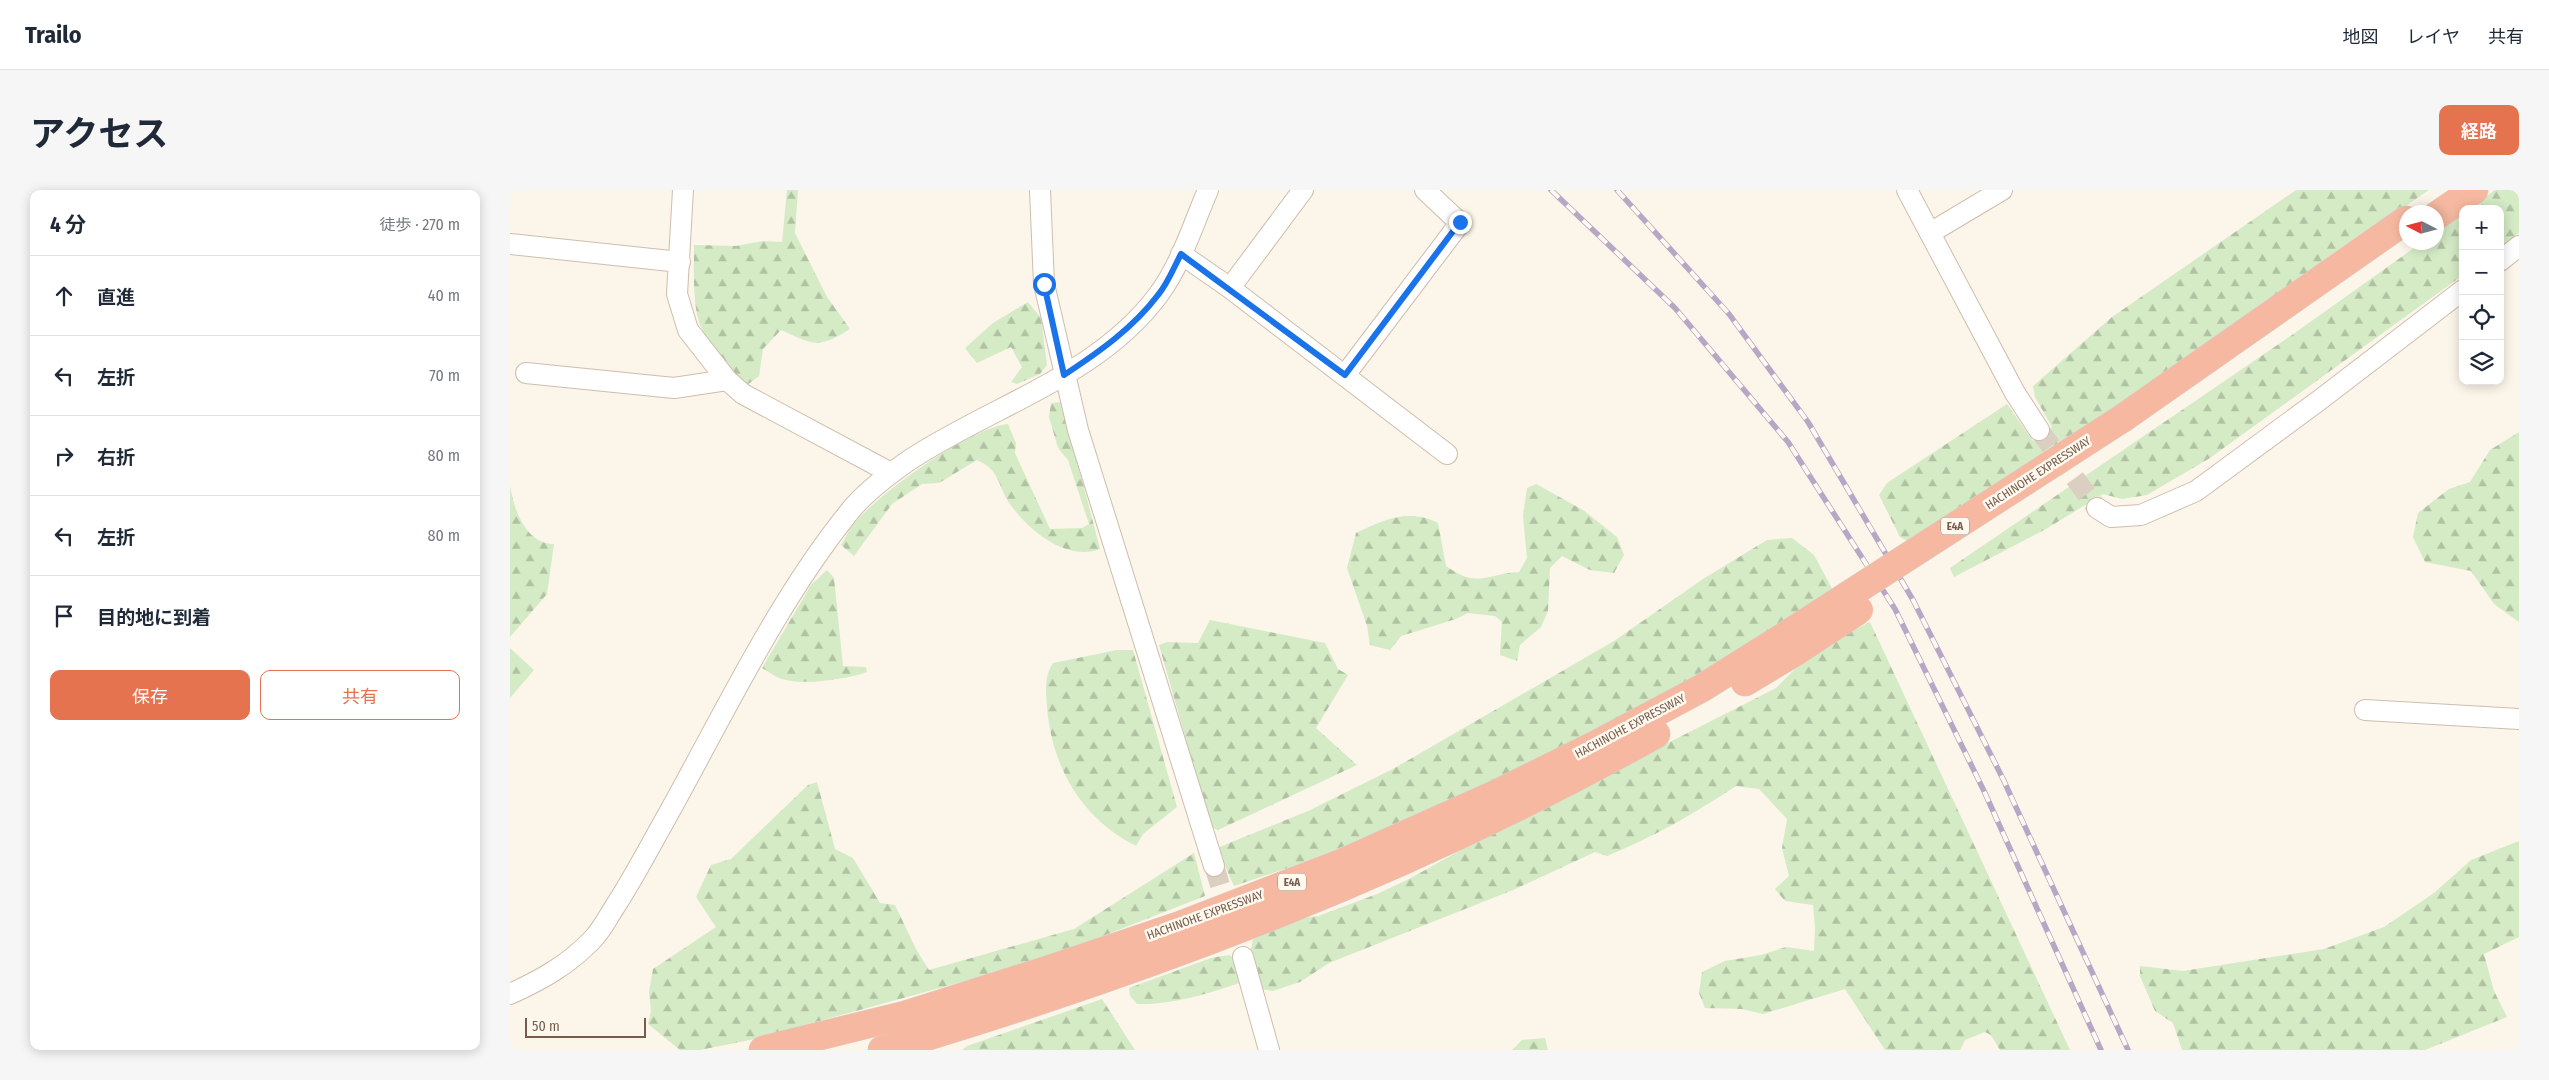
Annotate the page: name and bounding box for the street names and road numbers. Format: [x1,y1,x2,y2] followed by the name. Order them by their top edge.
[1983,434,2093,512] street label: HACHINOHE EXPRESSWAY
[1941,518,1969,534] road number: E4A
[1573,691,1687,761] street label: HACHINOHE EXPRESSWAY
[1278,874,1306,890] road number: E4A
[1145,887,1265,943] street label: HACHINOHE EXPRESSWAY

